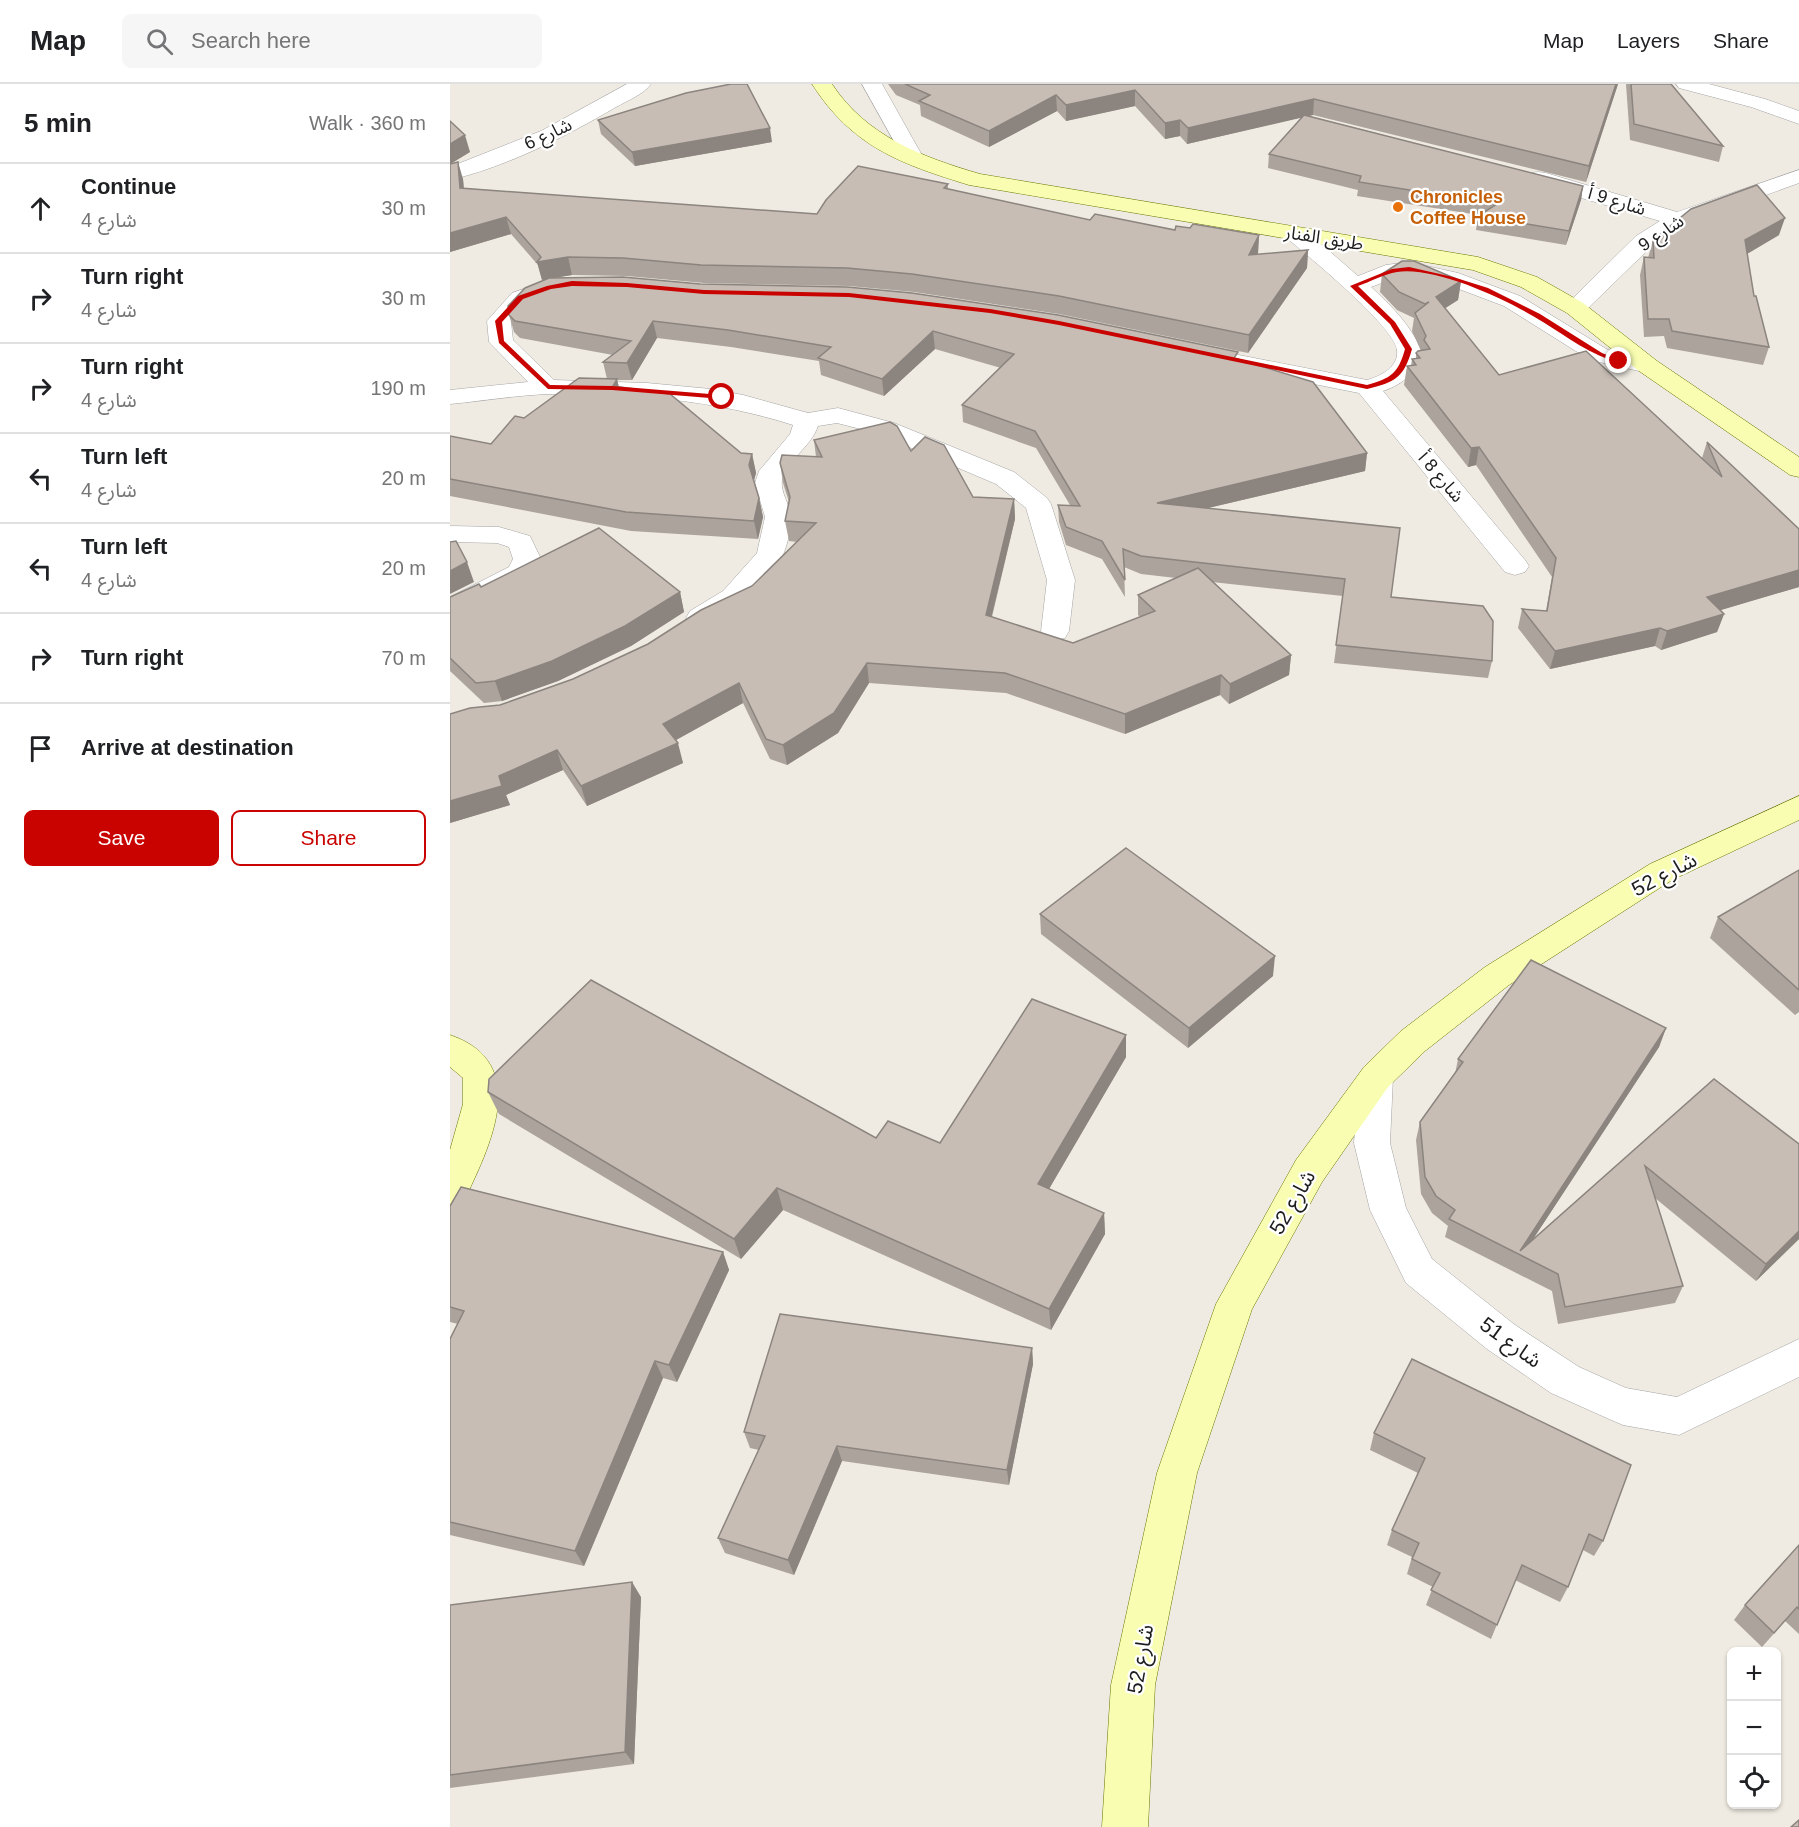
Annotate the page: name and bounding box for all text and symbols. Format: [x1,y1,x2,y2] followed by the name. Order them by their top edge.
[122,14,542,68] search box
[30,25,86,56] text: Map
[143,25,176,58] icon: search
[191,28,311,53] text: Search here
[1543,29,1584,52] text: Map
[1617,29,1680,52] text: Layers
[1713,29,1769,52] text: Share
[24,108,92,138] text: 5 min
[309,112,426,134] text: Walk · 360 m
[521,114,577,157] street label: شارع 6
[81,174,176,199] text: Continue
[1584,181,1649,223] street label: شارع 9 أ
[1410,187,1526,228] place label: Chronicles Coffee House
[24,192,57,225] icon: ahead
[382,197,426,219] text: 30 m
[1391,200,1405,214] marker: Chronicles Coffee House
[81,209,137,231] text: شارع 4
[1635,211,1690,259] street label: شارع 9
[1282,222,1365,255] street label: طريق الفنار
[81,264,183,289] text: Turn right
[24,282,57,315] icon: right
[382,287,426,309] text: 30 m
[81,299,137,321] text: شارع 4
[1605,347,1631,373] route end
[81,354,183,379] text: Turn right
[24,372,57,405] icon: right
[370,377,426,399] text: 190 m
[708,383,734,409] route start
[81,389,137,411] text: شارع 4
[81,444,167,469] text: Turn left
[1411,447,1469,509] street label: شارع 8 أ
[24,462,57,495] icon: left
[382,467,426,489] text: 20 m
[81,479,137,501] text: شارع 4
[81,534,167,559] text: Turn left
[24,552,57,585] icon: left
[382,557,426,579] text: 20 m
[81,569,137,591] text: شارع 4
[24,642,57,675] icon: right
[81,645,183,670] text: Turn right
[382,647,426,669] text: 70 m
[24,732,57,765] icon: arrive
[81,735,294,760] text: Arrive at destination
[24,810,219,866] button: Save
[231,810,426,866] button: Share
[1628,847,1702,904] street label: شارع 52
[1265,1166,1323,1240] street label: شارع 52
[1474,1312,1546,1375] street label: شارع 51
[1123,1622,1161,1696] street label: شارع 52
[1727,1647,1781,1809] map controls
[1727,1647,1781,1701] button: +
[1727,1701,1781,1755] button: −
[1727,1755,1781,1809] button: locate

